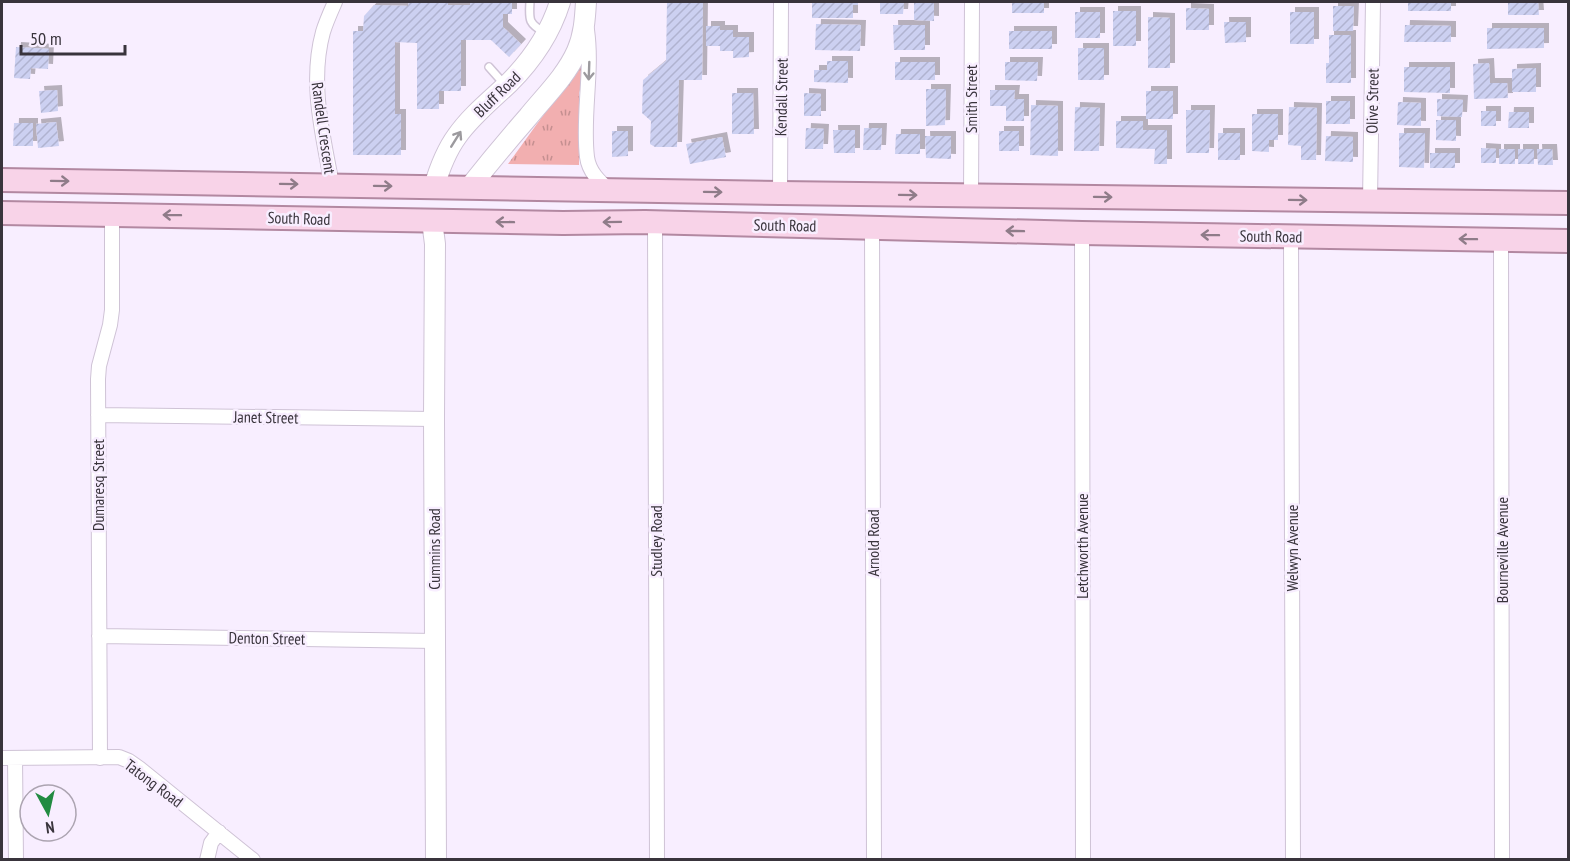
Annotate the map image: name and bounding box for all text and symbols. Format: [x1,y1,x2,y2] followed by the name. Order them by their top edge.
[21,18,124,56] scale bar
[30,27,62,50] text: 50 m
[770,57,792,136] street label: Kendall Street
[583,61,594,81] one-way arrow
[961,64,981,133] street label: Smith Street
[470,67,525,121] street label: Bluff Road
[1361,68,1383,134] street label: Olive Street
[308,81,340,176] street label: Randell Crescent
[450,131,462,148] one-way arrow
[49,175,69,187] one-way arrow
[278,179,298,190] one-way arrow
[373,180,393,192] one-way arrow
[702,186,722,198] one-way arrow
[897,189,917,201] one-way arrow
[1092,191,1112,203] one-way arrow
[1287,194,1307,206] one-way arrow
[267,207,331,229] street label: South Road
[162,209,182,221] one-way arrow
[753,214,817,236] street label: South Road
[495,216,515,228] one-way arrow
[602,216,622,228] one-way arrow
[1006,225,1026,237] one-way arrow
[1239,225,1303,247] street label: South Road
[1201,229,1221,241] one-way arrow
[1459,233,1479,245] one-way arrow
[232,406,299,428] street label: Janet Street
[88,438,108,531] street label: Dumaresq Street
[1072,493,1092,599] street label: Letchworth Avenue
[1492,497,1512,603] street label: Bourneville Avenue
[646,505,666,577] street label: Studley Road
[1282,505,1302,591] street label: Welwyn Avenue
[424,508,444,590] street label: Cummins Road
[863,509,883,577] street label: Arnold Road
[228,627,306,649] street label: Denton Street
[121,755,187,811] street label: Tatong Road
[18,783,78,843] north arrow
[44,817,56,838] text: N

